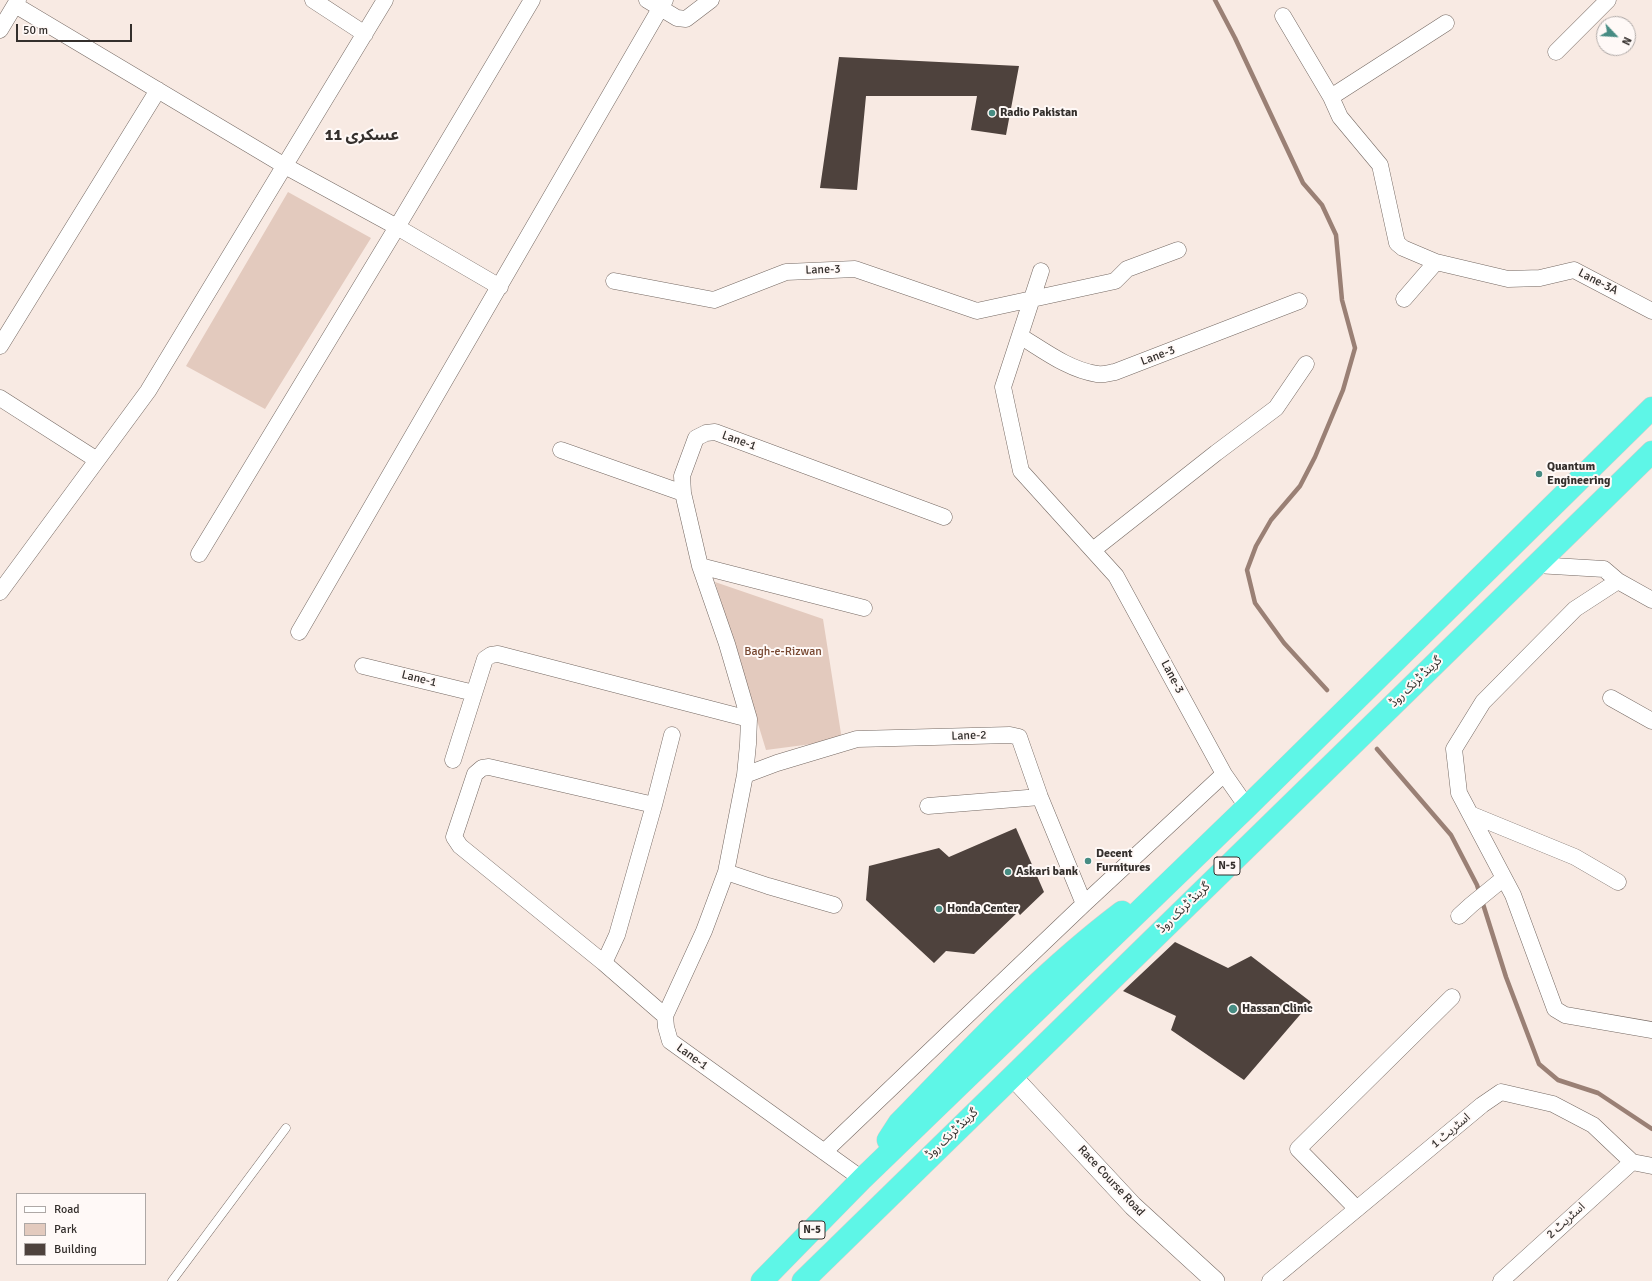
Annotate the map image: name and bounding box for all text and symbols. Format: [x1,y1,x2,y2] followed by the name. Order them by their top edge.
[18,16,134,42] scale bar
[1596,16,1636,56] north arrow
[23,23,48,38] text: 50 m
[1619,35,1634,47] text: N
[1000,106,1078,120] place label: Radio Pakistan
[987,108,997,118] marker: Radio Pakistan
[325,126,399,146] district label: عسکری 11
[805,262,841,278] street label: Lane-3
[1576,266,1620,298] street label: Lane-3A
[1139,343,1177,369] street label: Lane-3
[720,428,758,454] street label: Lane-1
[1547,460,1610,488] place label: Quantum Engineering
[1534,469,1544,479] marker: Quantum Engineering
[744,645,822,659] park label: Bagh-e-Rizwan
[1387,654,1445,710] street label: گرینڈ ٹرنک روڈ
[1157,658,1187,696] street label: Lane-3
[400,668,438,690] street label: Lane-1
[951,728,987,744] street label: Lane-2
[1096,847,1150,875] place label: Decent Furnitures
[1083,856,1093,866] marker: Decent Furnitures
[1214,857,1240,875] road number: N-5
[1016,865,1078,879] place label: Askari bank
[1003,867,1013,877] marker: Askari bank
[1155,880,1213,936] street label: گرینڈ ٹرنک روڈ
[947,902,1018,916] place label: Honda Center
[934,904,944,914] marker: Honda Center
[1242,1002,1313,1016] place label: Hassan Clinic
[1227,1003,1239,1015] marker: Hassan Clinic
[673,1041,711,1073] street label: Lane-1
[923,1106,981,1162] street label: گرینڈ ٹرنک روڈ
[1428,1110,1474,1152] street label: اسٹریٹ 1
[1075,1143,1147,1219] street label: Race Course Road
[16,1193,146,1265] legend
[1544,1200,1588,1242] street label: اسٹریٹ 2
[54,1202,80,1217] text: Road
[799,1221,825,1239] road number: N-5
[54,1222,77,1237] text: Park
[54,1242,97,1257] text: Building

